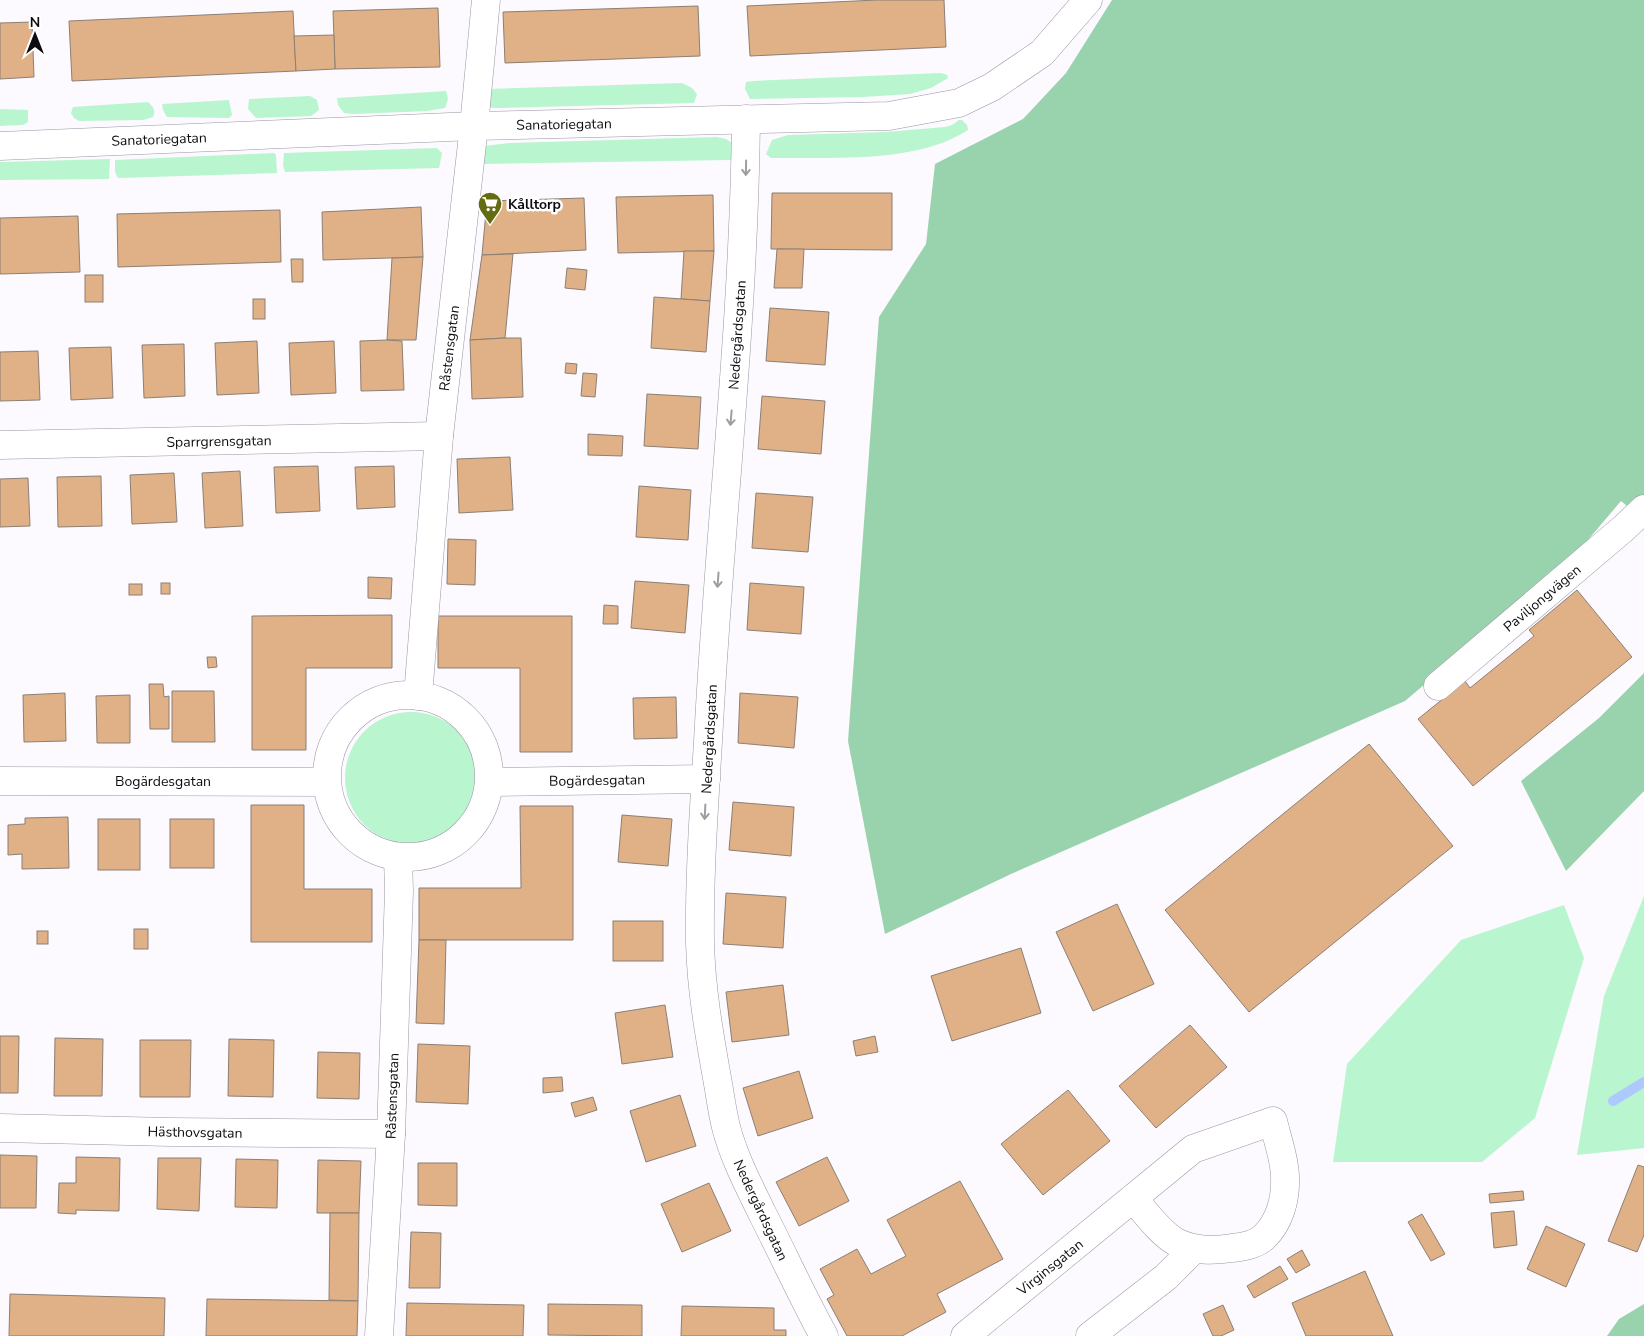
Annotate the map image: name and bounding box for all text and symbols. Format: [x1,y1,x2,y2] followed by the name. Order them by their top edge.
[10,10,60,60] north arrow
[30,13,40,32] text: N
[516,114,612,135] street label: Sanatoriegatan
[111,128,207,151] street label: Sanatoriegatan
[741,160,751,176] one-way arrow
[477,191,503,225] supermarket icon: Kålltorp
[508,195,561,214] place label: Kålltorp
[724,280,751,390] street label: Nedergårdsgatan
[435,304,464,392] street label: Råstensgatan
[727,409,736,425] one-way arrow
[166,431,272,452] street label: Sparrgrensgatan
[1500,560,1585,636] street label: Paviljongvägen
[714,571,723,587] one-way arrow
[697,684,722,794] street label: Nedergårdsgatan
[549,770,645,791] street label: Bogärdesgatan
[115,772,211,791] street label: Bogärdesgatan
[700,803,709,819] one-way arrow
[381,1053,403,1139] street label: Råstensgatan
[147,1122,243,1143] street label: Hästhovsgatan
[729,1156,792,1264] street label: Nedergårdsgatan
[1013,1235,1087,1301] street label: Virginsgatan

